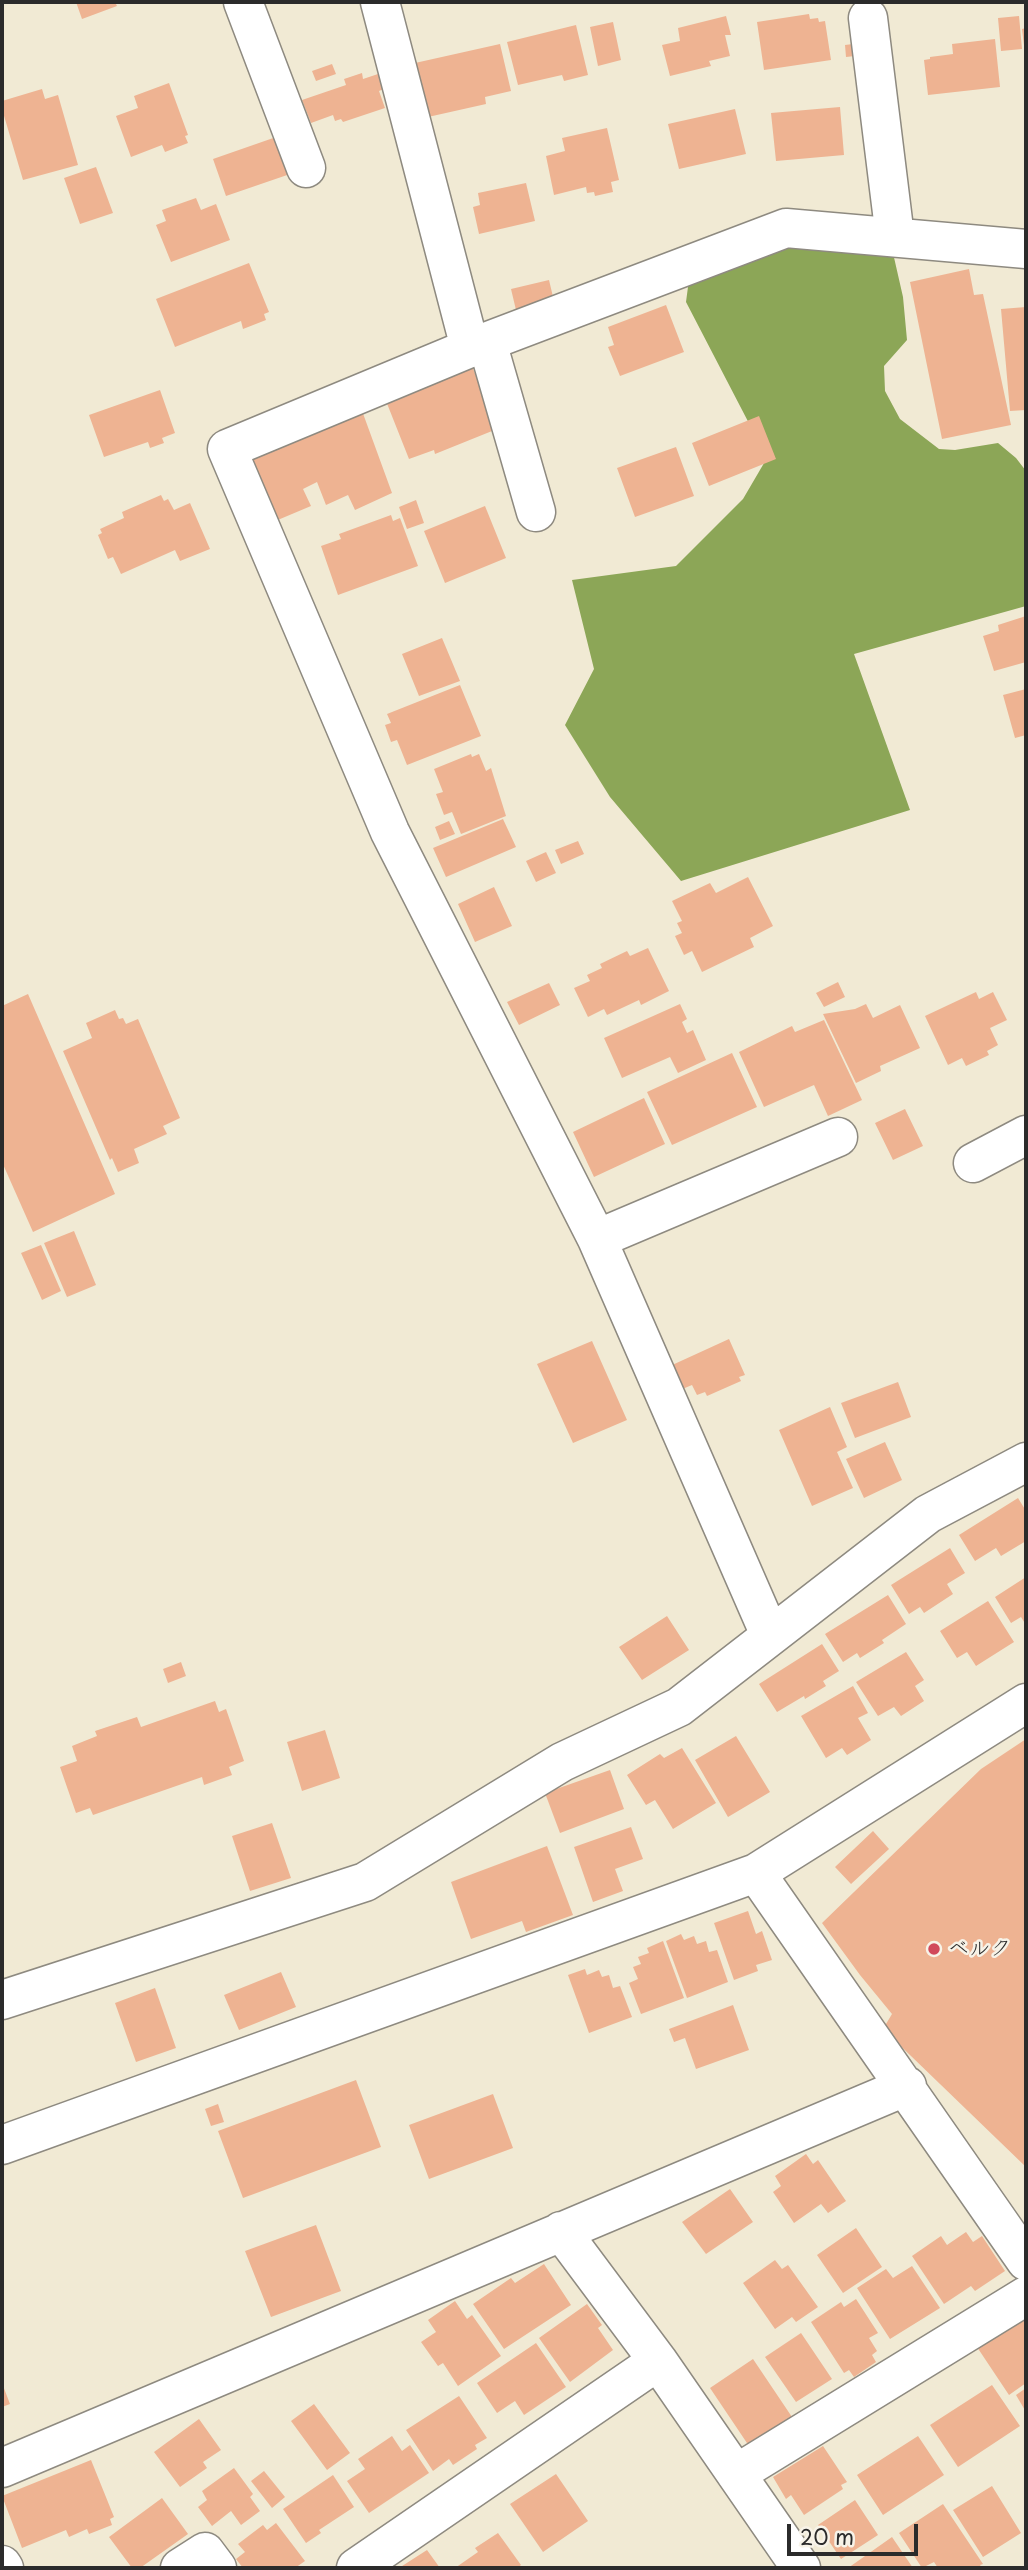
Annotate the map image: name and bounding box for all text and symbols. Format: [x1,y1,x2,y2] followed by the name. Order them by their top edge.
[948,1936,1011,1962] place label: ベルク
[926,1941,942,1957] marker: ベルク
[790,2510,921,2554] scale bar
[800,2520,854,2552] text: 20 m

